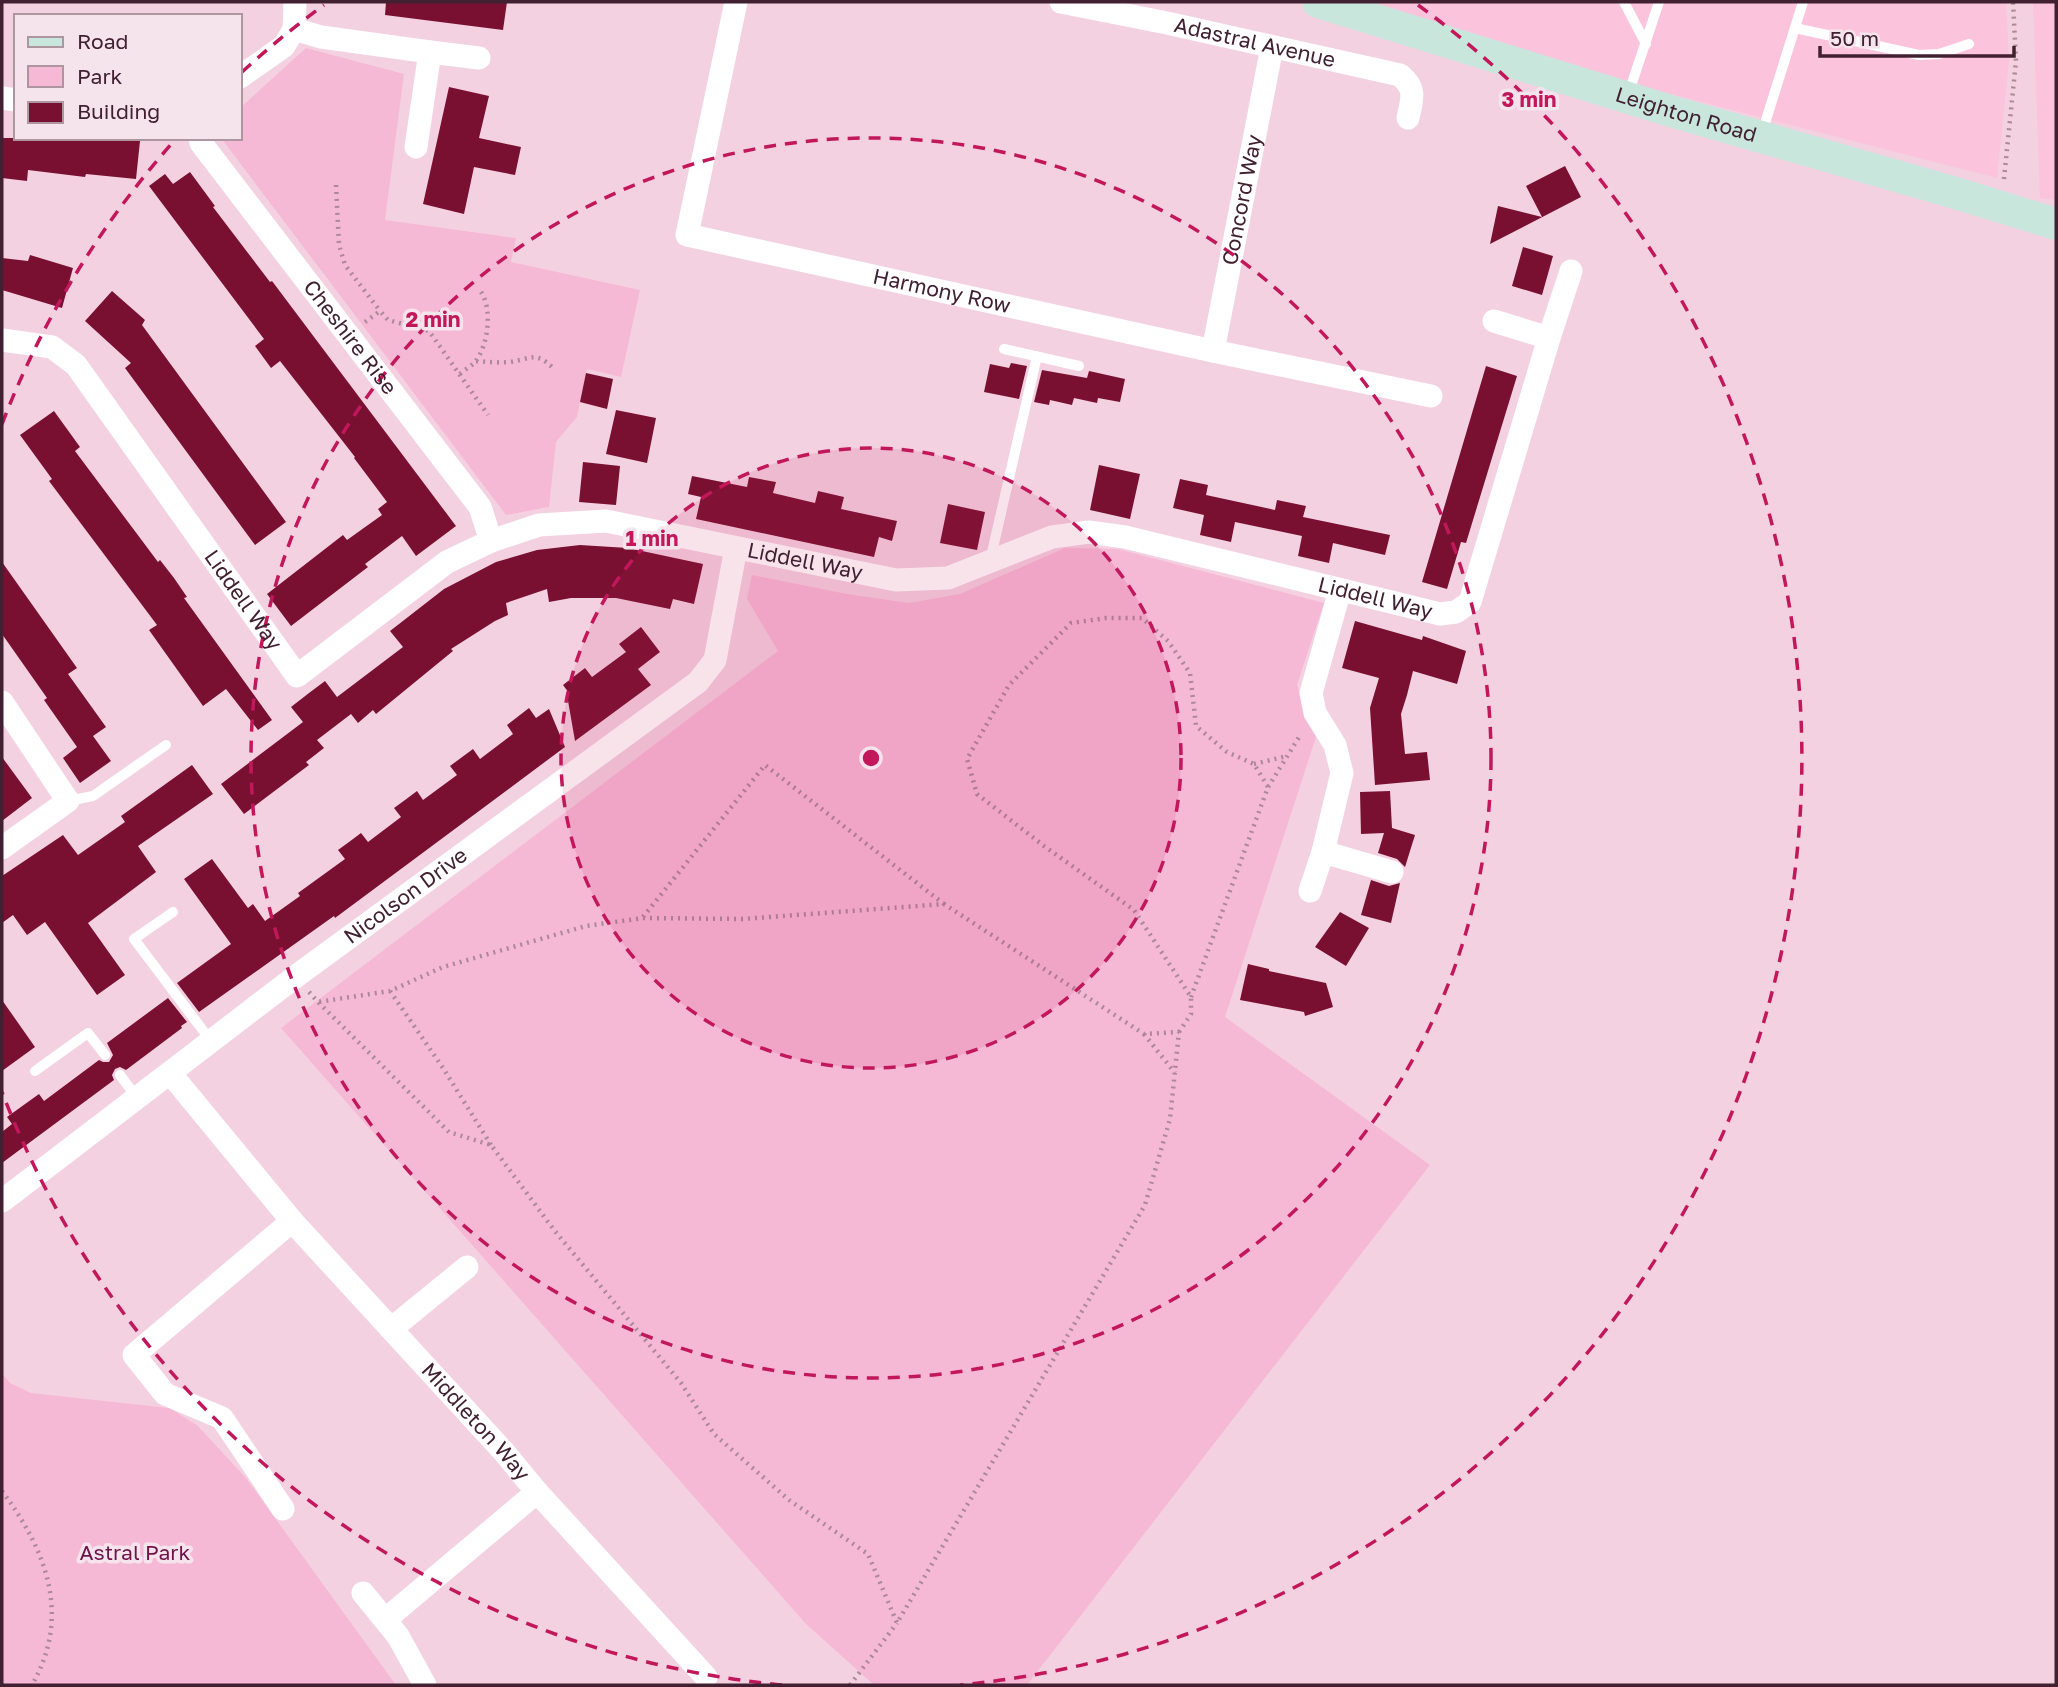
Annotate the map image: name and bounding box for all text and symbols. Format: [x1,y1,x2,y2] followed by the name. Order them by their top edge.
[1172,11,1338,72] street label: Adastral Avenue
[14,14,242,140] legend
[1820,14,2014,58] scale bar
[1830,25,1879,51] text: 50 m
[77,28,128,54] text: Road
[77,63,123,89] text: Park
[1613,81,1760,147] street label: Leighton Road
[1502,86,1556,112] text: 3 min
[77,98,160,124] text: Building
[1216,132,1267,267] street label: Concord Way
[871,262,1013,318] street label: Harmony Row
[299,274,403,399] street label: Cheshire Rise
[406,306,460,332] text: 2 min
[626,525,678,551] text: 1 min
[745,536,865,585] street label: Liddell Way
[199,544,289,655] street label: Liddell Way
[1316,571,1436,624] street label: Liddell Way
[859,746,883,770] centre of rings
[338,841,472,949] street label: Nicolson Drive
[417,1357,536,1486] street label: Middleton Way
[80,1539,191,1565] park label: Astral Park

